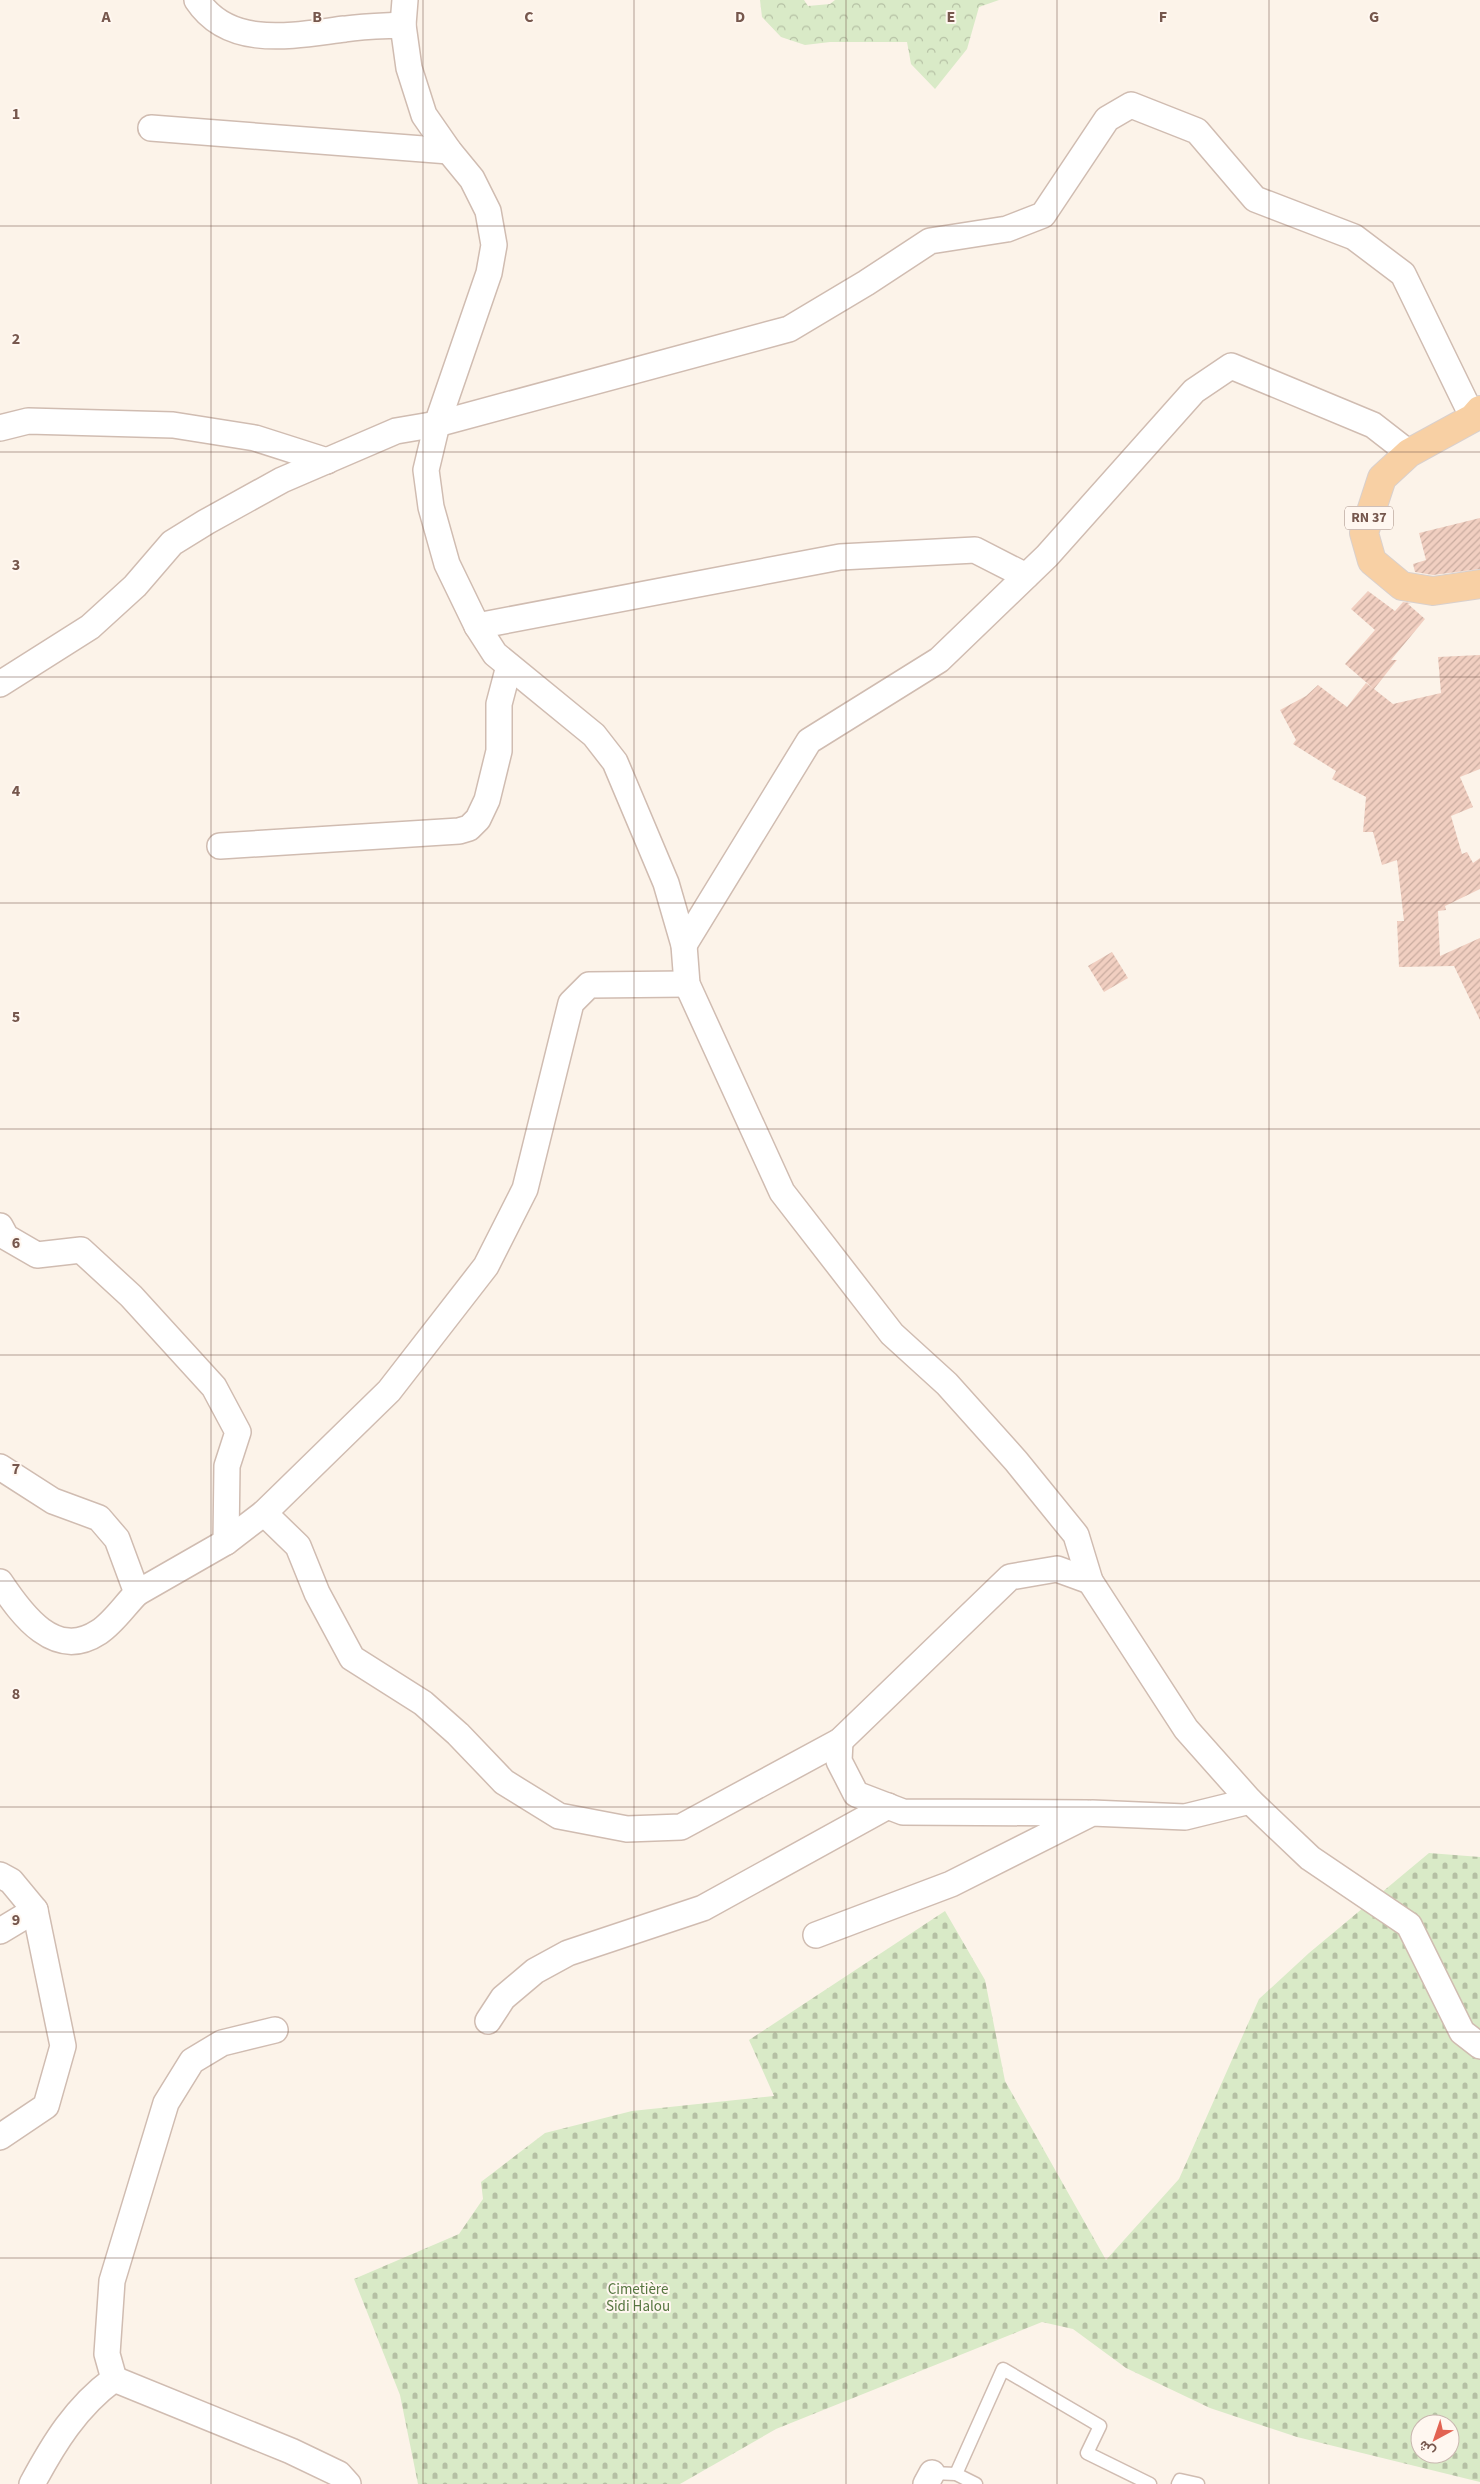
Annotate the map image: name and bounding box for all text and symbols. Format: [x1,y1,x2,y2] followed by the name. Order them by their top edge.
[100,6,111,28] text: A
[312,6,322,28] text: B
[524,6,534,28] text: C
[735,6,745,28] text: D
[947,6,955,28] text: E
[1159,6,1167,28] text: F
[1369,6,1379,28] text: G
[12,103,20,125] text: 1
[12,328,20,350] text: 2
[1345,506,1393,530] road number: RN 37
[12,554,20,576] text: 3
[12,780,21,802] text: 4
[12,1006,20,1028] text: 5
[12,1232,20,1254] text: 6
[12,1458,20,1480] text: 7
[12,1683,20,1705] text: 8
[12,1909,20,1931] text: 9
[606,2279,670,2317] park label: Cimetière Sidi Halou
[1410,2414,1460,2464] north arrow
[1414,2435,1440,2461] text: ش

